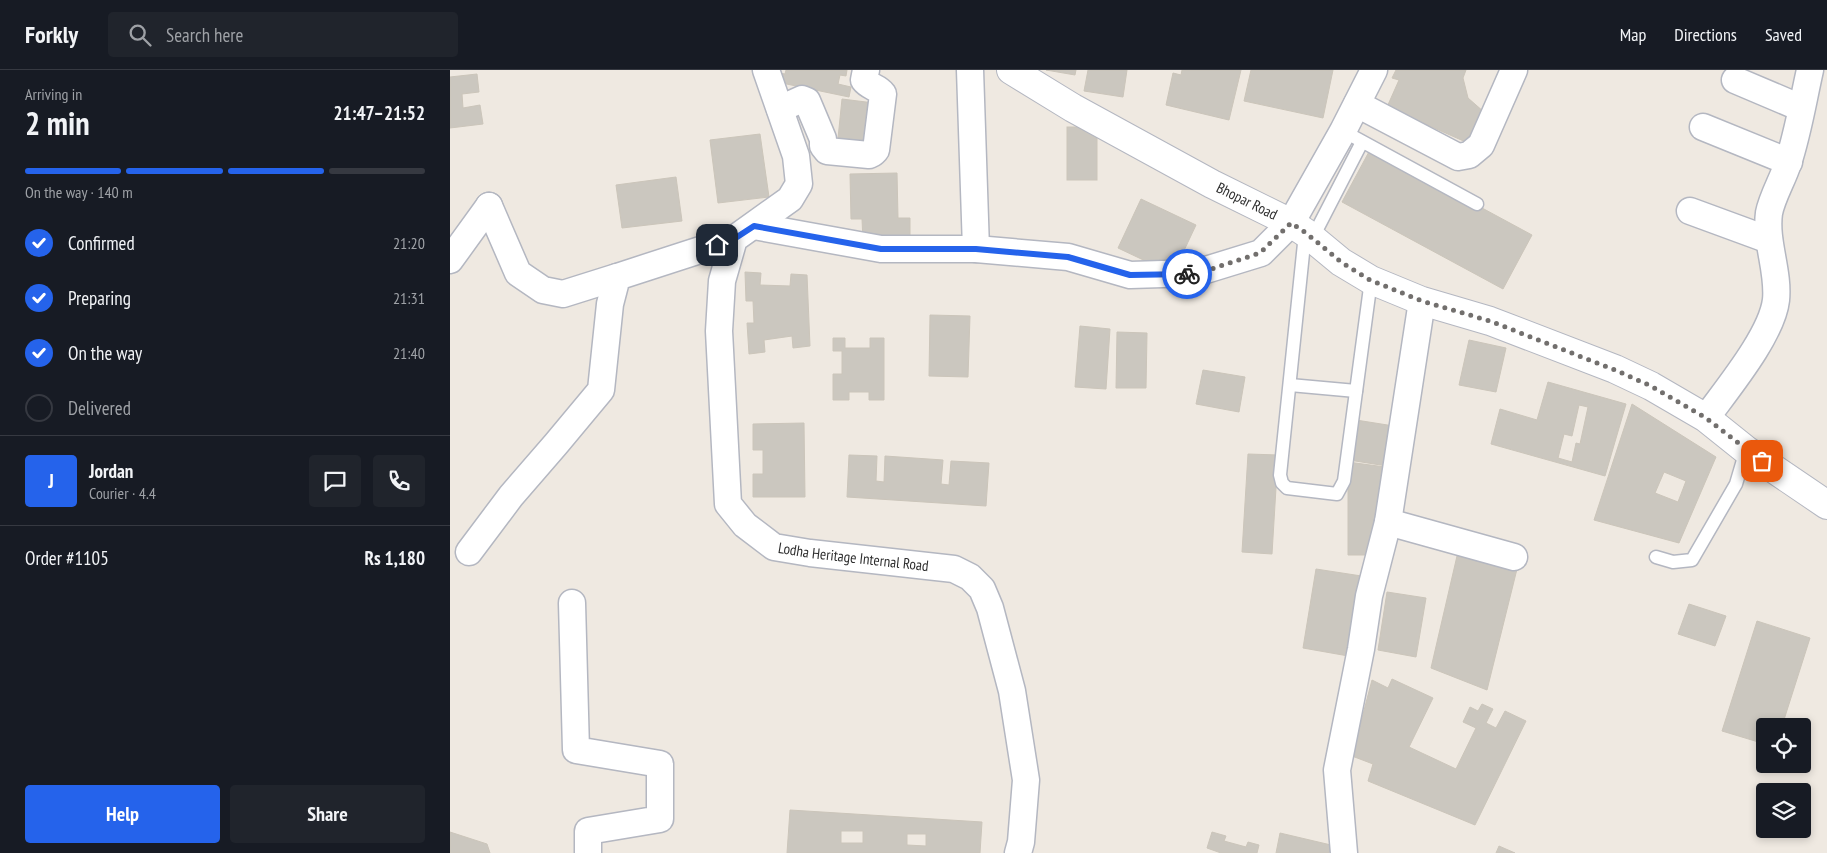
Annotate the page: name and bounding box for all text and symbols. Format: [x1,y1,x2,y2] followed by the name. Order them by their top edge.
[108,12,458,57] search box
[25,19,78,50] text: Forkly
[126,21,154,49] icon: search
[166,23,243,47] text: Search here
[1620,23,1646,46] text: Map
[1674,23,1737,46] text: Directions
[1765,23,1802,46] text: Saved
[25,84,82,104] text: Arriving in
[333,101,425,125] text: 21:47–21:52
[25,102,90,144] text: 2 min
[1213,178,1281,224] street label: Bhopar Road
[25,182,133,202] text: On the way · 140 m
[696,224,738,266] pin
[25,229,53,257] icon: check
[68,231,135,255] text: Confirmed
[703,231,731,259] icon: home
[393,233,425,253] text: 21:20
[1162,249,1212,299] courier
[1173,260,1201,288] icon: bike
[25,284,53,312] icon: check
[68,286,131,310] text: Preparing
[393,288,425,308] text: 21:31
[25,339,53,367] icon: check
[68,341,142,365] text: On the way
[393,343,425,363] text: 21:40
[68,396,131,420] text: Delivered
[1741,440,1783,482] pin
[1748,447,1776,475] icon: bag
[309,455,361,507] button: chat
[373,455,425,507] button: phone
[89,459,133,483] text: Jordan
[48,469,54,493] text: J
[89,483,156,503] text: Courier · 4.4
[777,538,930,575] street label: Lodha Heritage Internal Road
[25,546,109,570] text: Order #1105
[364,546,425,570] text: Rs 1,180
[1756,718,1811,838] map controls
[1756,718,1811,773] button: locate
[1756,783,1811,838] button: layers
[25,785,220,843] button: Help
[230,785,425,843] button: Share

